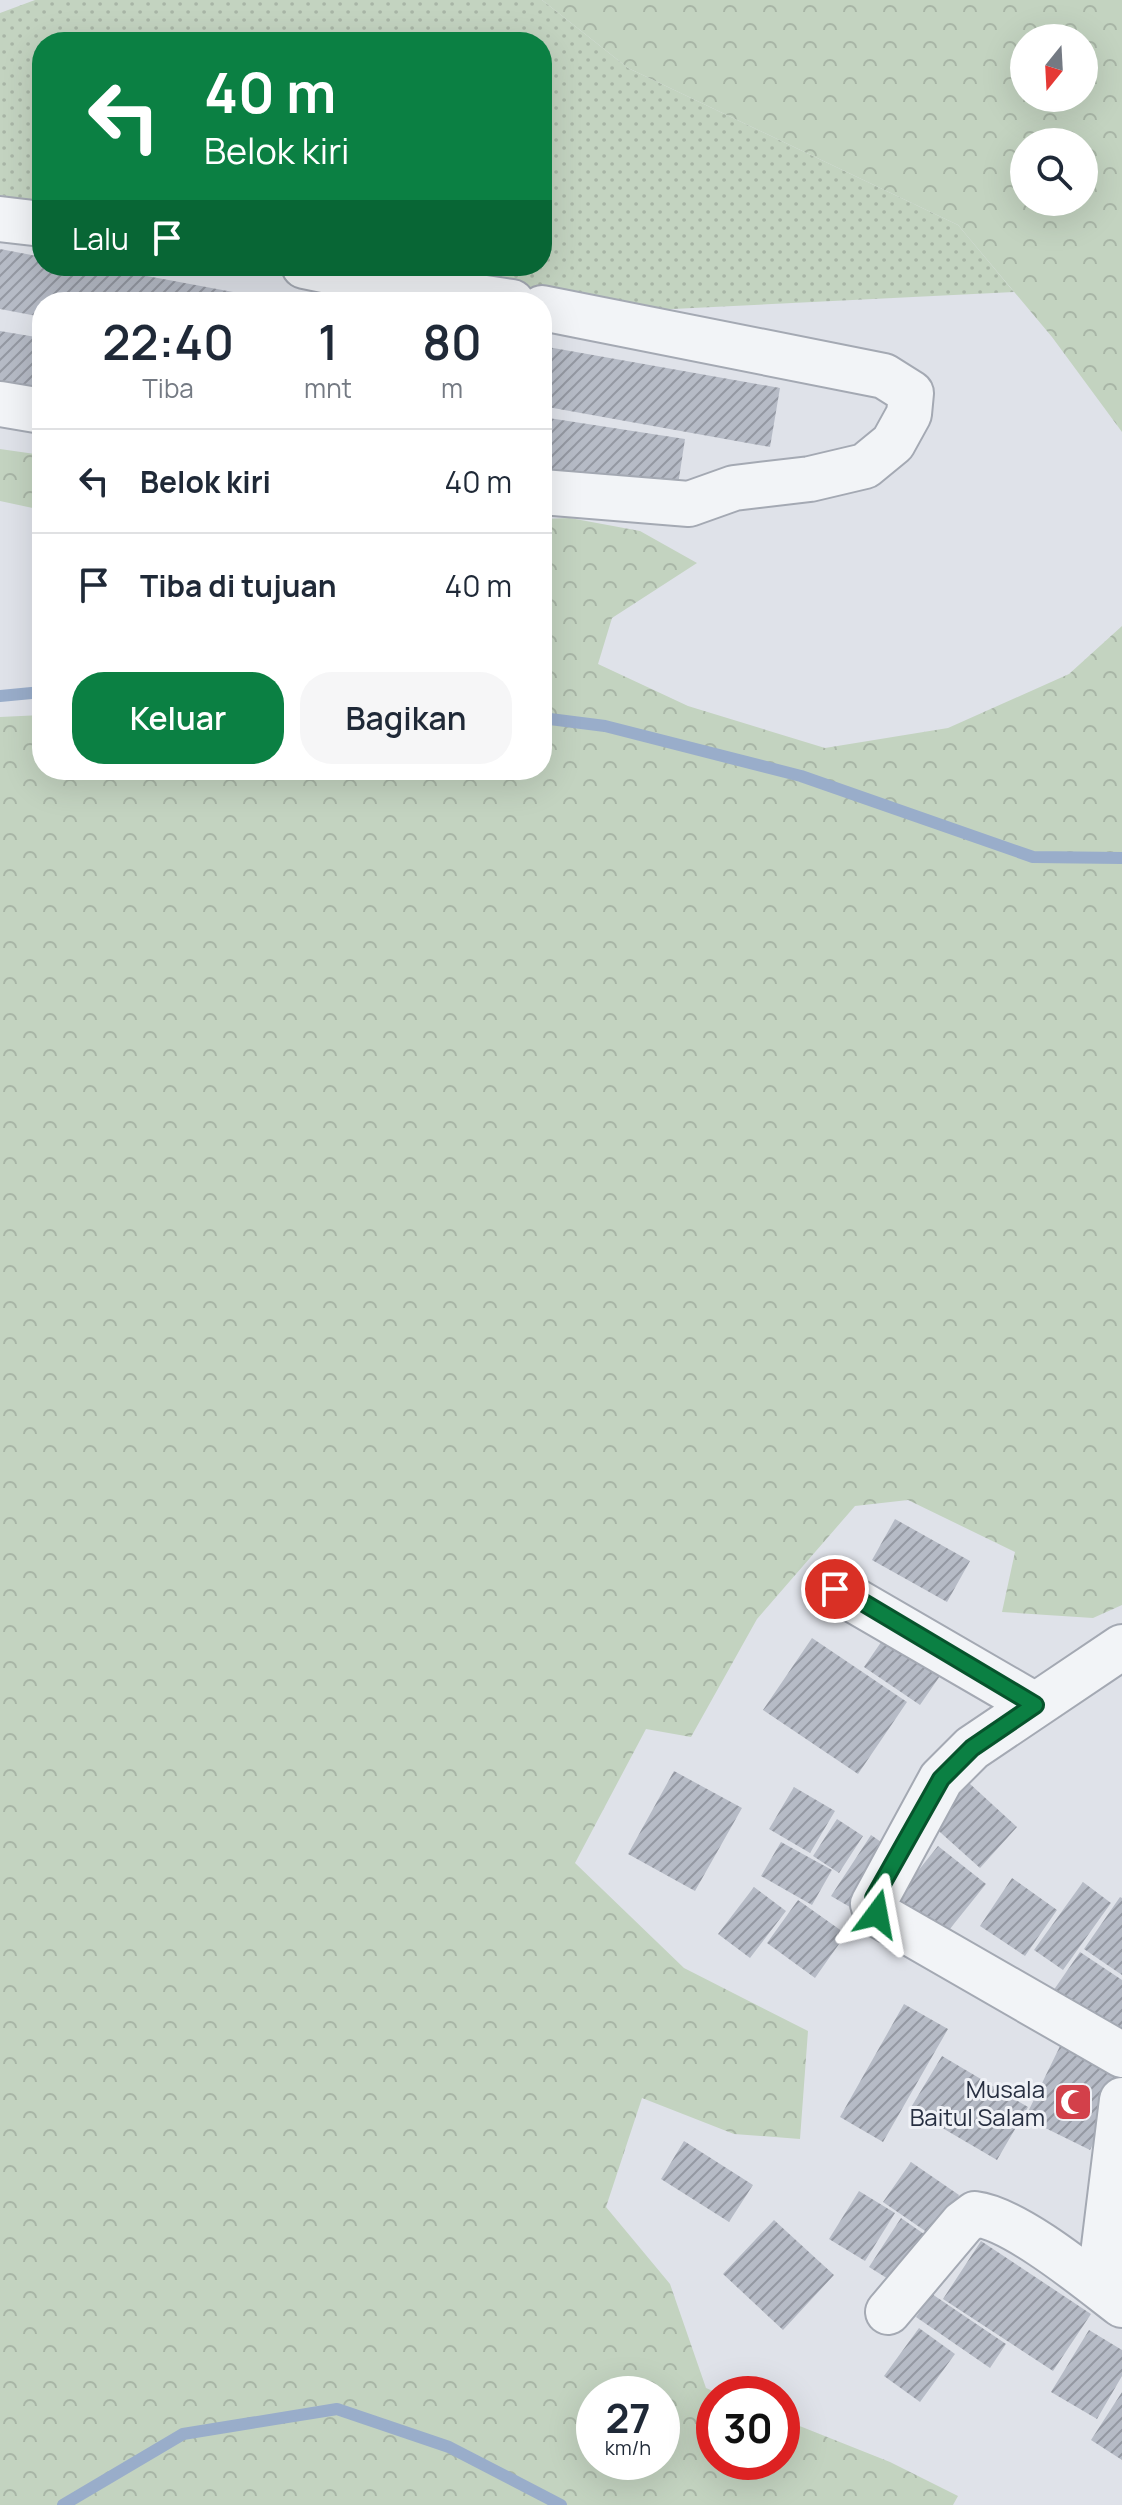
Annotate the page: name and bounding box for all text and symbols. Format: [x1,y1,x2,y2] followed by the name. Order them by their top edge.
[1010,24,1098,112] north arrow
[1010,24,1098,216] map controls
[204,53,336,130] text: 40 m
[72,64,176,168] icon: left
[204,126,350,175] text: Belok kiri
[1010,128,1098,216] button: search
[145,216,189,260] icon: arrive
[72,218,129,259] text: Lalu
[102,309,234,374] text: 22:40
[318,309,338,374] text: 1
[422,309,482,374] text: 80
[142,370,194,406] text: Tiba
[304,370,352,406] text: mnt
[441,370,463,406] text: m
[72,459,116,503] icon: left
[140,461,271,502] text: Belok kiri
[445,461,512,502] text: 40 m
[72,563,116,607] icon: arrive
[140,565,337,606] text: Tiba di tujuan
[445,565,512,606] text: 40 m
[72,672,284,764] button: Keluar
[300,672,512,764] button: Bagikan
[801,1555,869,1623] pin
[813,1567,857,1611] icon: arrive
[835,1872,919,1956] position arrow
[910,2072,1045,2133] place label: Musala Baitul Salam
[1052,2081,1094,2123] mosque icon: Musala Baitul Salam
[696,2376,800,2480] speed limit sign: 30
[605,2390,651,2445] text: 27
[605,2434,651,2461] text: km/h

